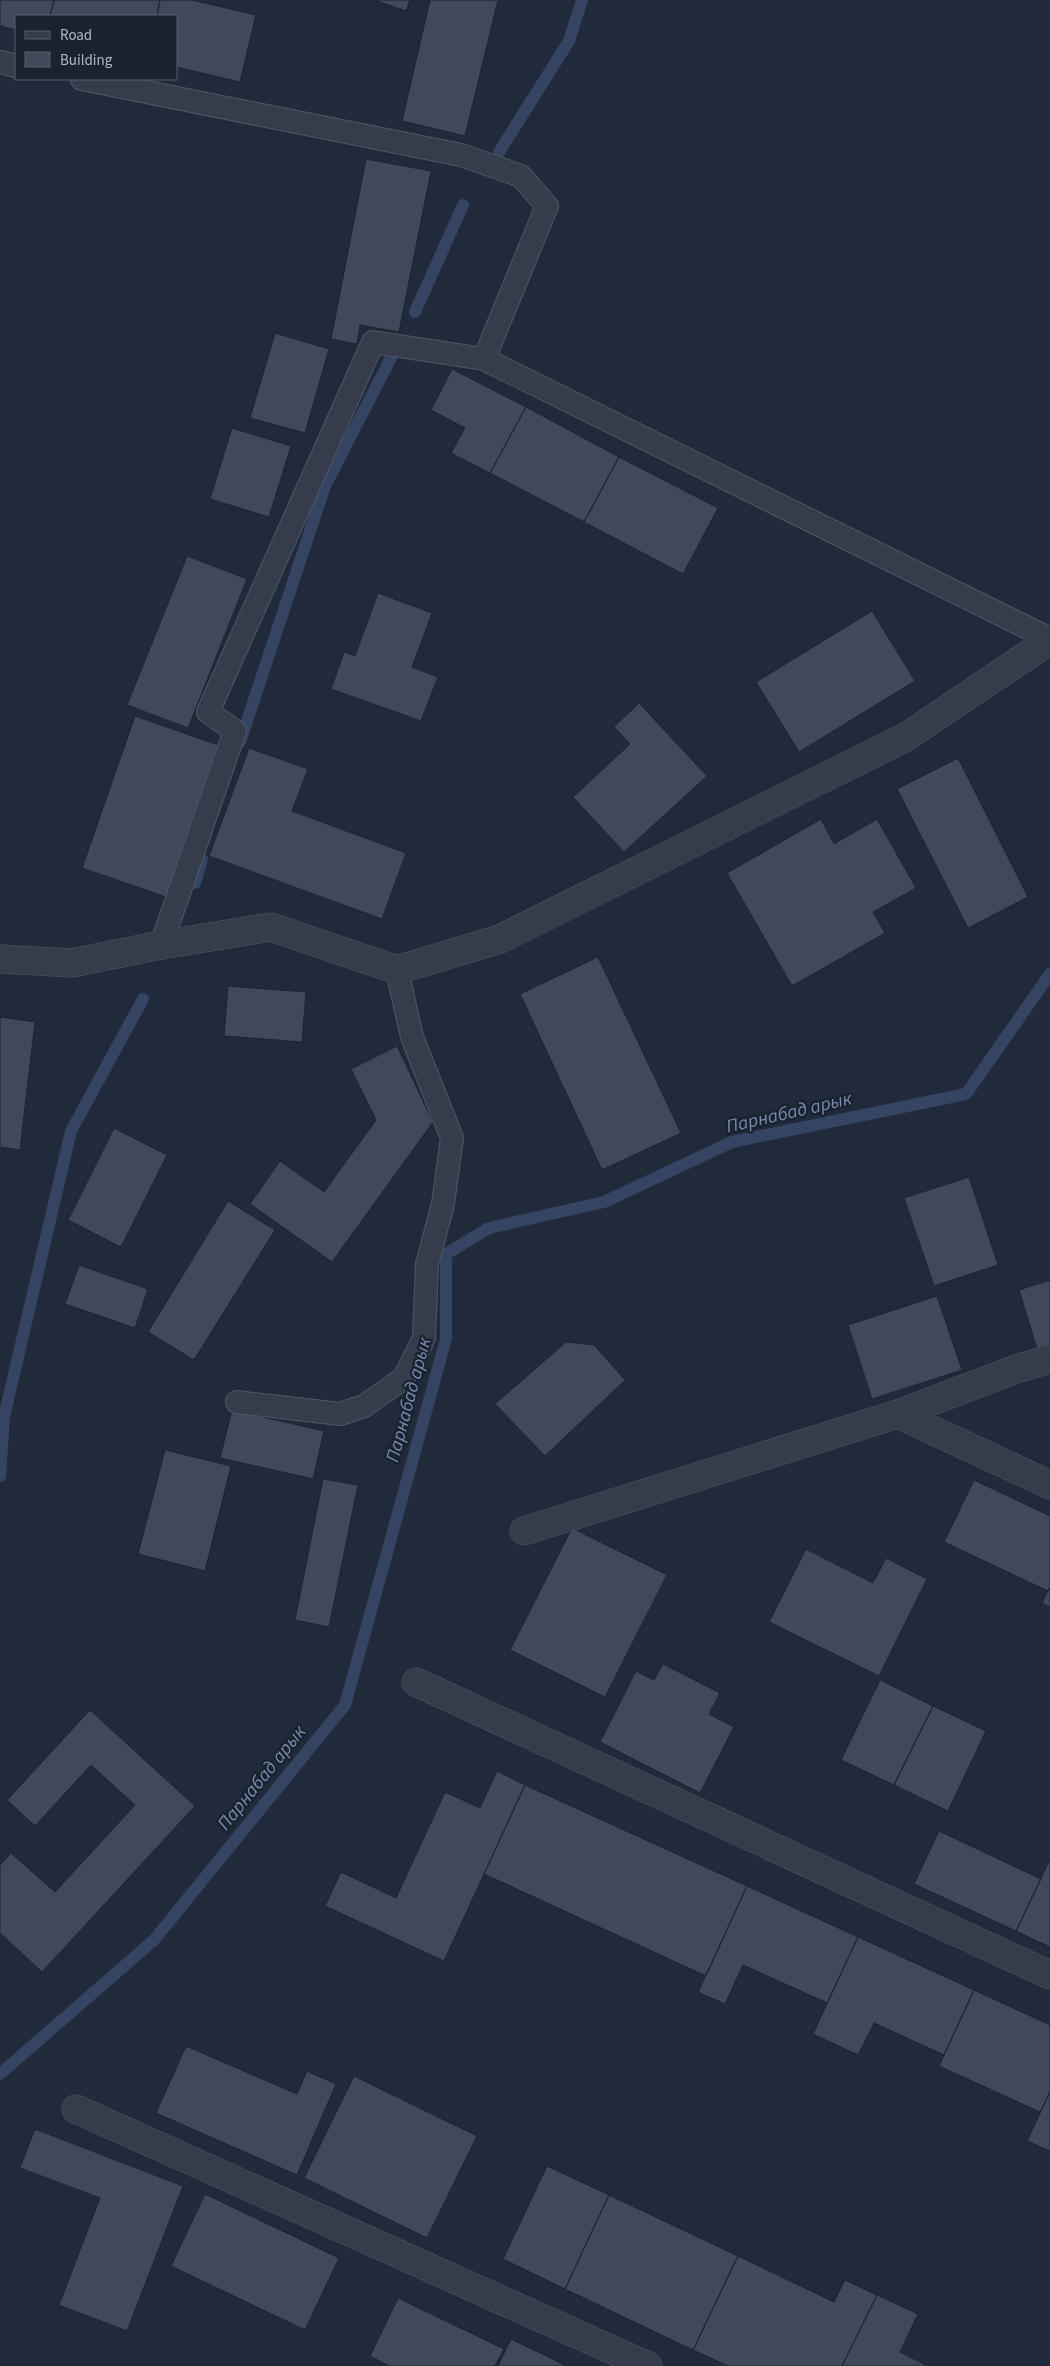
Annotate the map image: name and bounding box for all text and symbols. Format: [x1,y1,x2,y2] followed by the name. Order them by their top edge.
[15,15,178,80] legend
[60,25,92,46] text: Road
[60,50,113,71] text: Building
[724,1085,855,1141] water label: Парнабад арык
[379,1334,439,1465] water label: Парнабад арык
[211,1719,313,1836] water label: Парнабад арык

